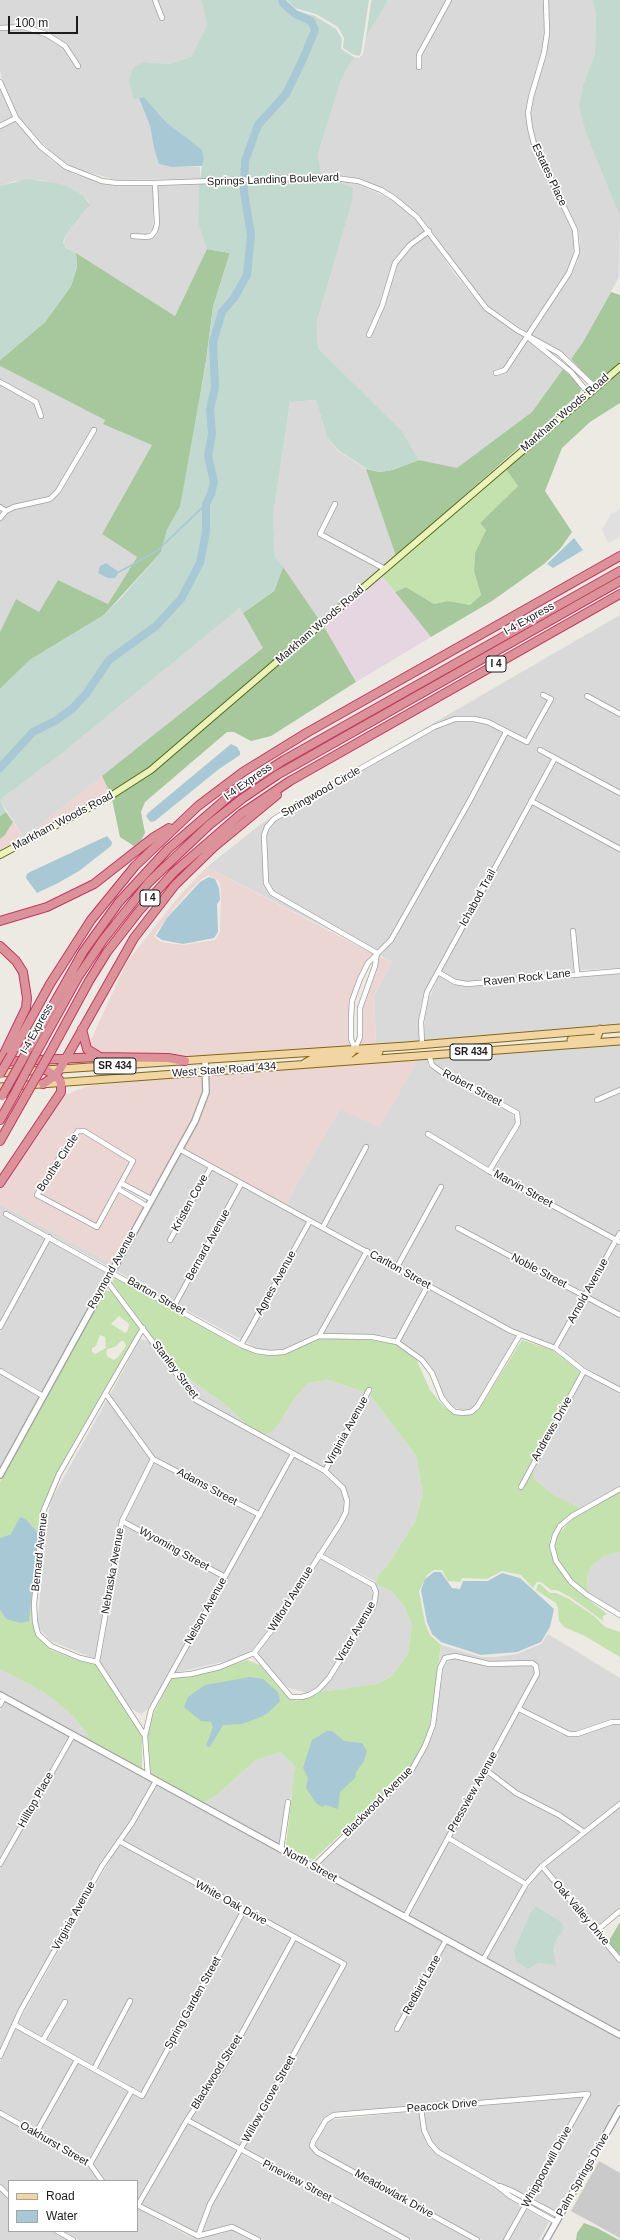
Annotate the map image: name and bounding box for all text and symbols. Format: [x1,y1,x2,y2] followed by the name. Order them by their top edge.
[10,8,80,34] scale bar
[15,16,48,30] text: 100 m
[529,142,569,208] street label: Estates Place
[207,171,339,189] street label: Springs Landing Boulevard
[518,371,612,455] street label: Markham Woods Road
[273,583,367,667] street label: Markham Woods Road
[501,600,557,638] street label: I-4 Express
[486,656,506,672] road number: I 4
[221,761,275,803] street label: I-4 Express
[279,764,363,820] street label: Springwood Circle
[10,789,116,853] street label: Markham Woods Road
[457,867,499,929] street label: Ichabod Trail
[140,890,160,906] road number: I 4
[483,967,571,989] street label: Raven Rock Lane
[18,1001,56,1057] street label: I-4 Express
[450,1044,492,1060] road number: SR 434
[94,1058,136,1074] road number: SR 434
[171,1060,277,1080] street label: West State Road 434
[440,1067,504,1109] street label: Robert Street
[34,1132,82,1194] street label: Boothe Circle
[491,1167,555,1211] street label: Marvin Street
[169,1172,211,1234] street label: Kristen Cove
[183,1207,233,1283] street label: Bernard Avenue
[85,1229,139,1311] street label: Raymond Avenue
[367,1248,433,1292] street label: Carlton Street
[253,1249,299,1317] street label: Agnes Avenue
[509,1251,569,1291] street label: Noble Street
[565,1256,611,1326] street label: Arnold Avenue
[125,1274,187,1318] street label: Barton Street
[149,1338,201,1402] street label: Stanley Street
[323,1394,371,1468] street label: Virginia Avenue
[529,1395,575,1463] street label: Andrews Drive
[174,1466,240,1508] street label: Adams Street
[29,1512,51,1592] street label: Bernard Avenue
[137,1524,211,1574] street label: Wyoming Street
[99,1527,127,1615] street label: Nebraska Avenue
[266,1564,316,1634] street label: Wilford Avenue
[182,1575,230,1647] street label: Nelson Avenue
[333,1599,379,1665] street label: Victor Avenue
[445,1749,501,1835] street label: Pressview Avenue
[340,1764,416,1840] street label: Blackwood Avenue
[15,1770,57,1830] street label: Hilltop Place
[281,1845,339,1885] street label: North Street
[193,1878,269,1928] street label: White Oak Drive
[550,1878,612,1948] street label: Oak Valley Drive
[50,1879,98,1953] street label: Virginia Avenue
[400,1953,444,2017] street label: Redbird Lane
[162,1954,224,2052] street label: Spring Garden Street
[189,2032,245,2112] street label: Blackwood Street
[240,2053,298,2145] street label: Willow Grove Street
[406,2096,478,2116] street label: Peacock Drive
[17,2119,91,2169] street label: Oakhurst Street
[519,2124,575,2210] street label: Whippoorwill Drive
[554,2131,612,2219] street label: Palm Springs Drive
[260,2157,334,2205] street label: Pineview Street
[352,2167,436,2221] street label: Meadowlark Drive
[8,2180,138,2232] legend
[46,2189,75,2203] text: Road
[46,2209,78,2223] text: Water

